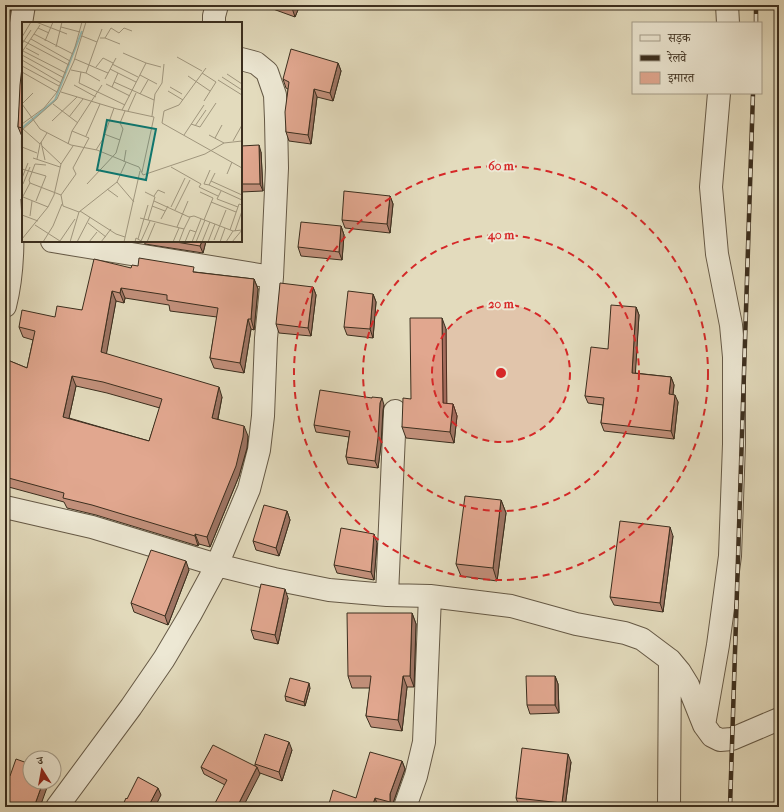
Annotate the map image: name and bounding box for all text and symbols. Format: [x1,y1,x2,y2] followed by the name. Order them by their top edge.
[22,22,242,242] inset map
[632,22,762,94] legend
[667,31,692,45] text: सड़क
[666,50,687,65] text: रेलवे
[667,71,695,85] text: इमारत
[488,159,515,173] text: 60 m
[487,228,515,243] text: 40 m
[488,297,515,311] text: 20 m
[494,366,508,380] centre of rings
[22,750,62,790] north arrow
[35,753,46,768] text: उ

